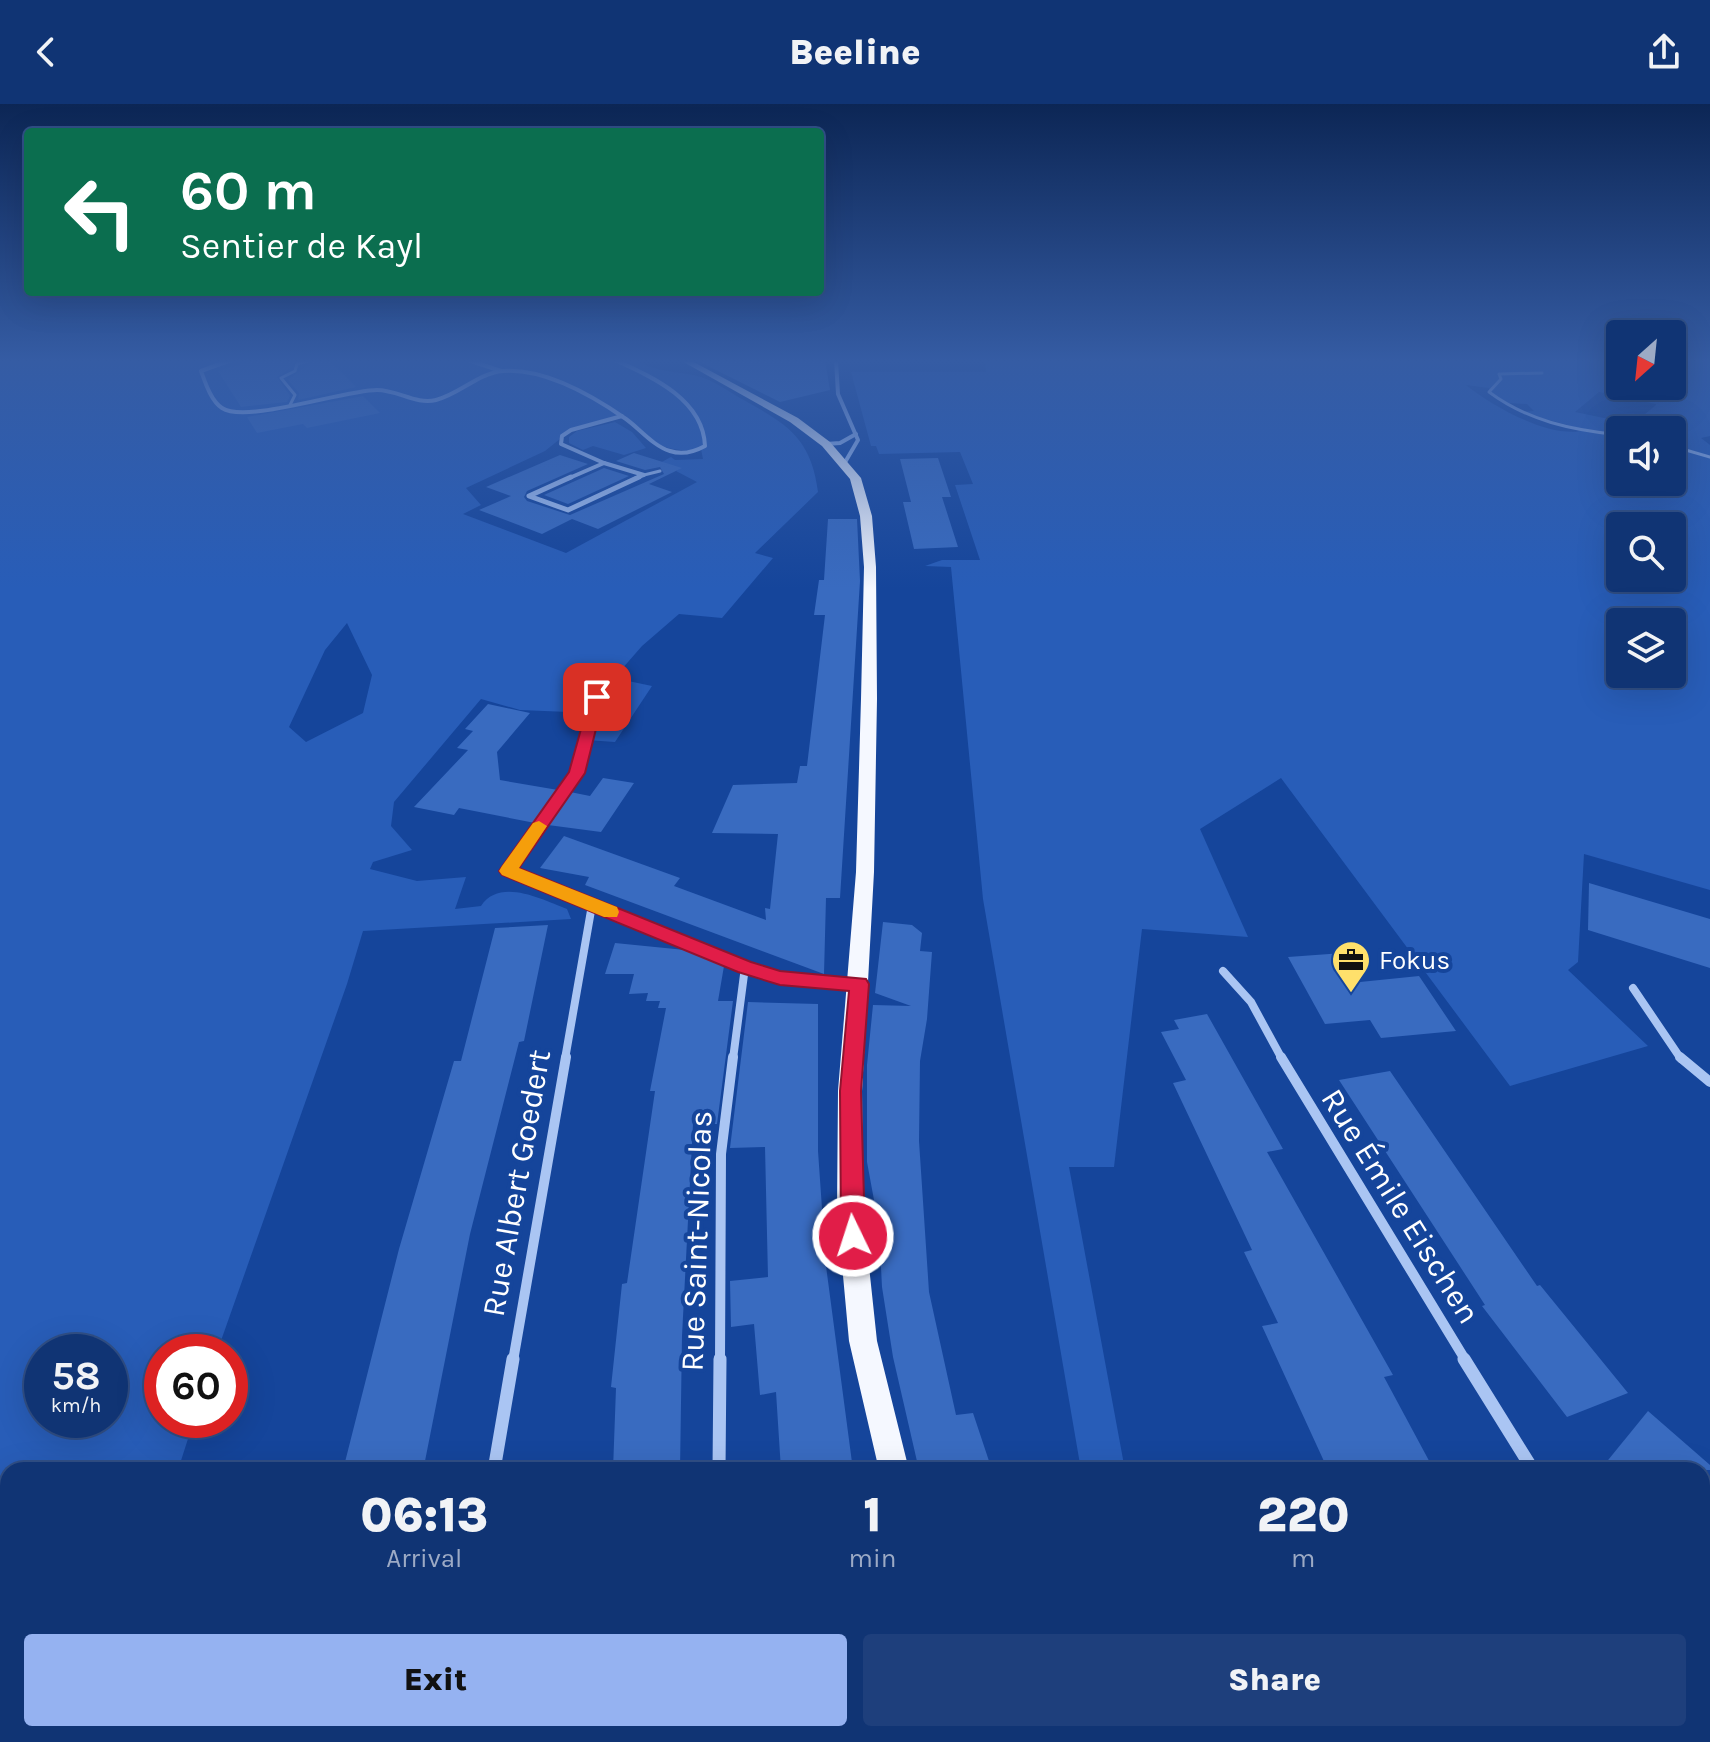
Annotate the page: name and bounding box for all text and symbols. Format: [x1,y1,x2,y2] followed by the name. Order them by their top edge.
[24,30,68,74] icon: back
[1642,30,1686,74] icon: share
[789,31,921,73] text: Beeline
[180,158,317,223] text: 60 m
[48,160,152,264] icon: left
[180,225,423,267] text: Sentier de Kayl
[1606,320,1686,400] north arrow
[1606,320,1686,688] map controls
[1606,416,1686,496] button: sound
[1606,512,1686,592] button: search
[1606,608,1686,688] button: layers
[563,663,631,731] pin
[575,675,619,719] icon: arrive
[1330,939,1372,994] office icon: Fokus
[1379,945,1450,976] place label: Fokus
[475,1047,558,1319] street label: Rue Albert Goedert
[1314,1081,1489,1330] street label: Rue Émile Eischen
[673,1110,720,1372] street label: Rue Saint-Nicolas
[811,1194,895,1278] position arrow
[144,1334,248,1438] speed limit sign: 60
[51,1352,101,1399] text: 58
[51,1394,101,1417] text: km/h
[360,1487,488,1543] text: 06:13
[863,1487,882,1543] text: 1
[1257,1487,1350,1543] text: 220
[386,1543,462,1574] text: Arrival
[849,1543,896,1574] text: min
[1291,1543,1315,1574] text: m
[24,1634,847,1726] button: Exit
[863,1634,1686,1726] button: Share

